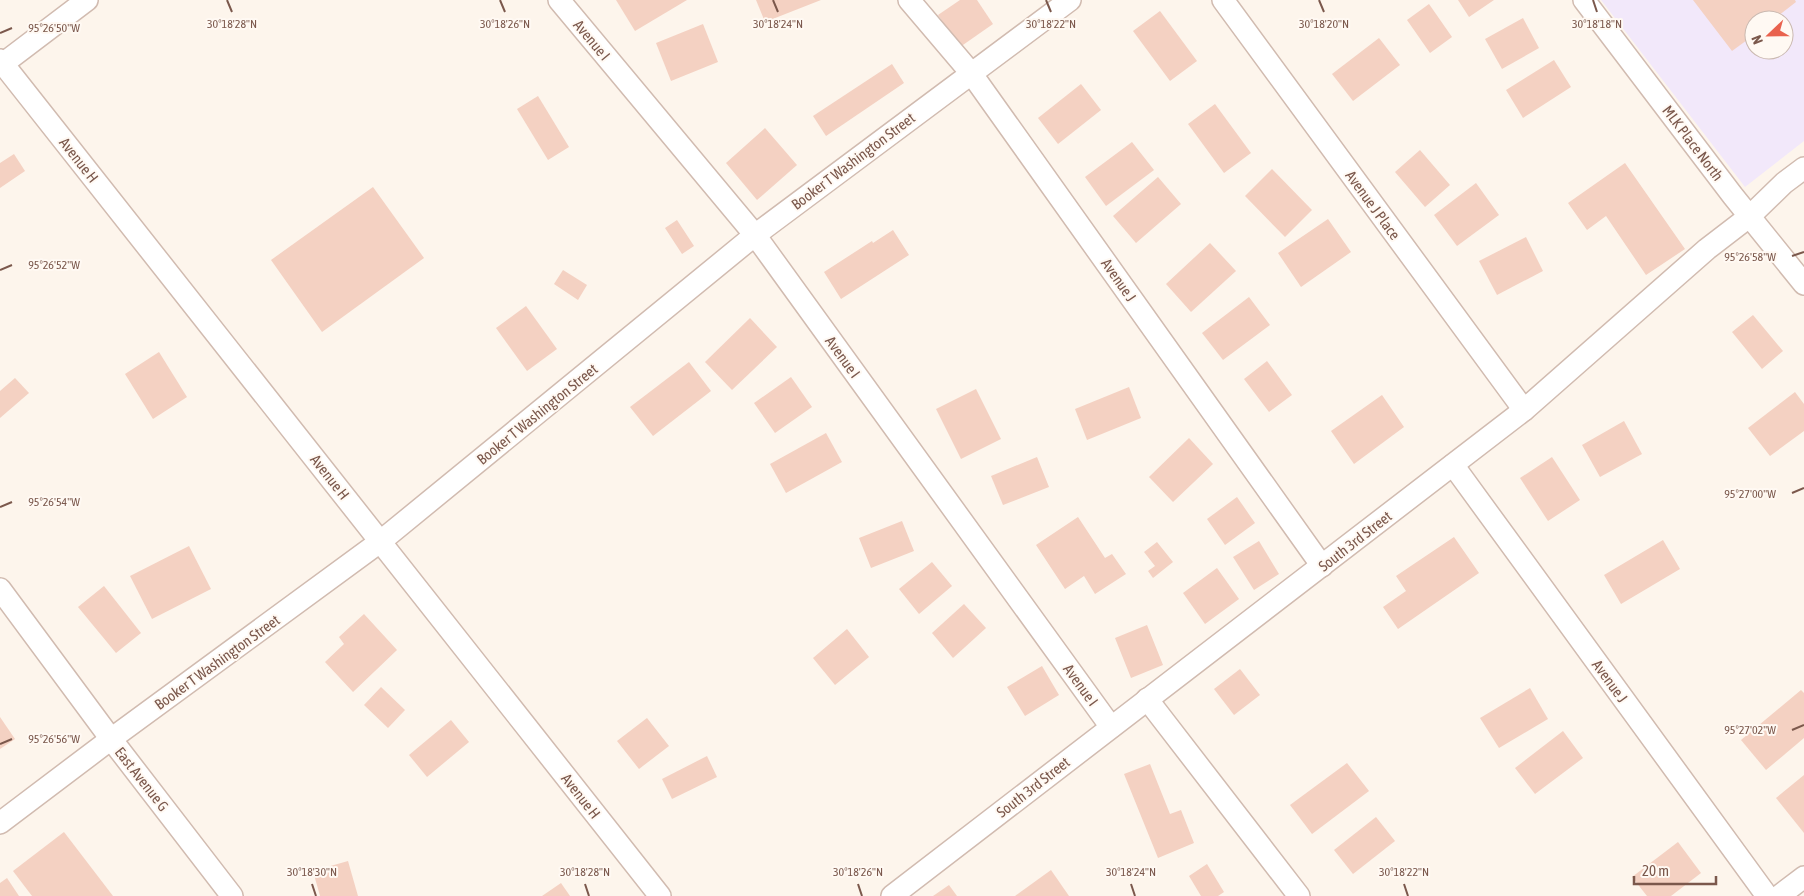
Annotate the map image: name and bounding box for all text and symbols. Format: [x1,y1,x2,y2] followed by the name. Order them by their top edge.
[1744,10,1794,60] north arrow
[570,16,614,64] street label: Avenue I
[207,17,257,31] text: 30°18'28"N
[480,17,530,31] text: 30°18'26"N
[753,17,803,31] text: 30°18'24"N
[1026,17,1076,31] text: 30°18'22"N
[1299,17,1349,31] text: 30°18'20"N
[1572,17,1622,31] text: 30°18'18"N
[28,21,80,35] text: 95°26'50"W
[1748,33,1766,47] text: N
[1659,102,1727,184] street label: MLK Place North
[788,109,918,213] street label: Booker T Washington Street
[56,134,102,186] street label: Avenue H
[1342,167,1404,243] street label: Avenue J Place
[1724,250,1776,264] text: 95°26'58"W
[1098,255,1140,305] street label: Avenue J
[28,258,80,272] text: 95°26'52"W
[822,333,864,381] street label: Avenue I
[473,360,601,468] street label: Booker T Washington Street
[307,451,353,503] street label: Avenue H
[1724,487,1776,501] text: 95°27'00"W
[28,495,80,509] text: 95°26'54"W
[1315,507,1395,575] street label: South 3rd Street
[151,611,283,713] street label: Booker T Washington Street
[1589,656,1631,706] street label: Avenue J
[1060,661,1102,709] street label: Avenue I
[1724,723,1776,737] text: 95°27'02"W
[28,732,80,746] text: 95°26'56"W
[112,744,172,814] street label: East Avenue G
[993,753,1073,821] street label: South 3rd Street
[558,770,604,822] street label: Avenue H
[1634,854,1716,886] scale bar
[1642,862,1669,879] text: 20 m
[287,865,337,879] text: 30°18'30"N
[560,865,610,879] text: 30°18'28"N
[833,865,883,879] text: 30°18'26"N
[1106,865,1156,879] text: 30°18'24"N
[1379,865,1429,879] text: 30°18'22"N

